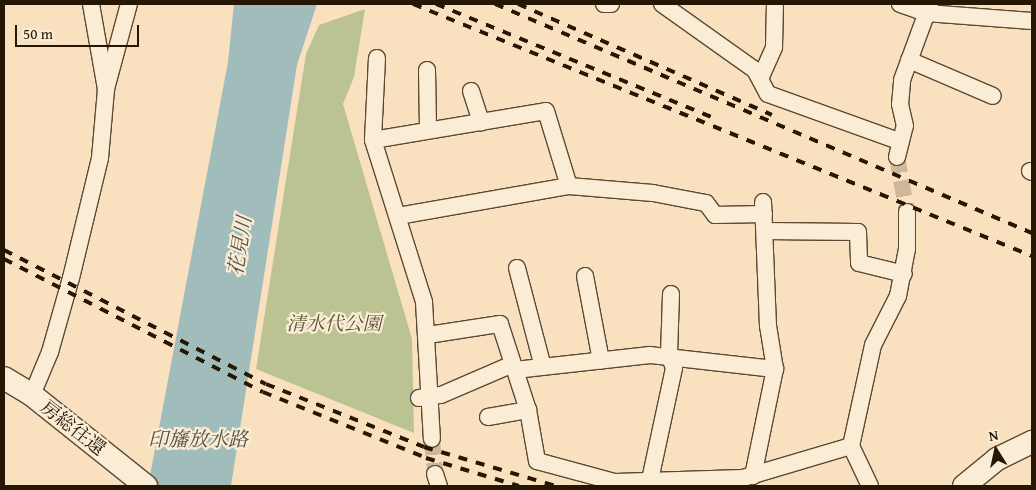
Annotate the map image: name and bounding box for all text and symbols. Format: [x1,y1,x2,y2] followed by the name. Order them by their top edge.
[18,15,141,47] scale bar
[23,23,53,44] text: 50 m
[222,214,256,278] water label: 花見川
[287,313,381,335] park label: 清水代公園
[36,396,110,460] street label: 房総往還
[971,425,1021,475] north arrow
[987,425,1000,446] text: N
[148,426,248,450] water label: 印旛放水路

